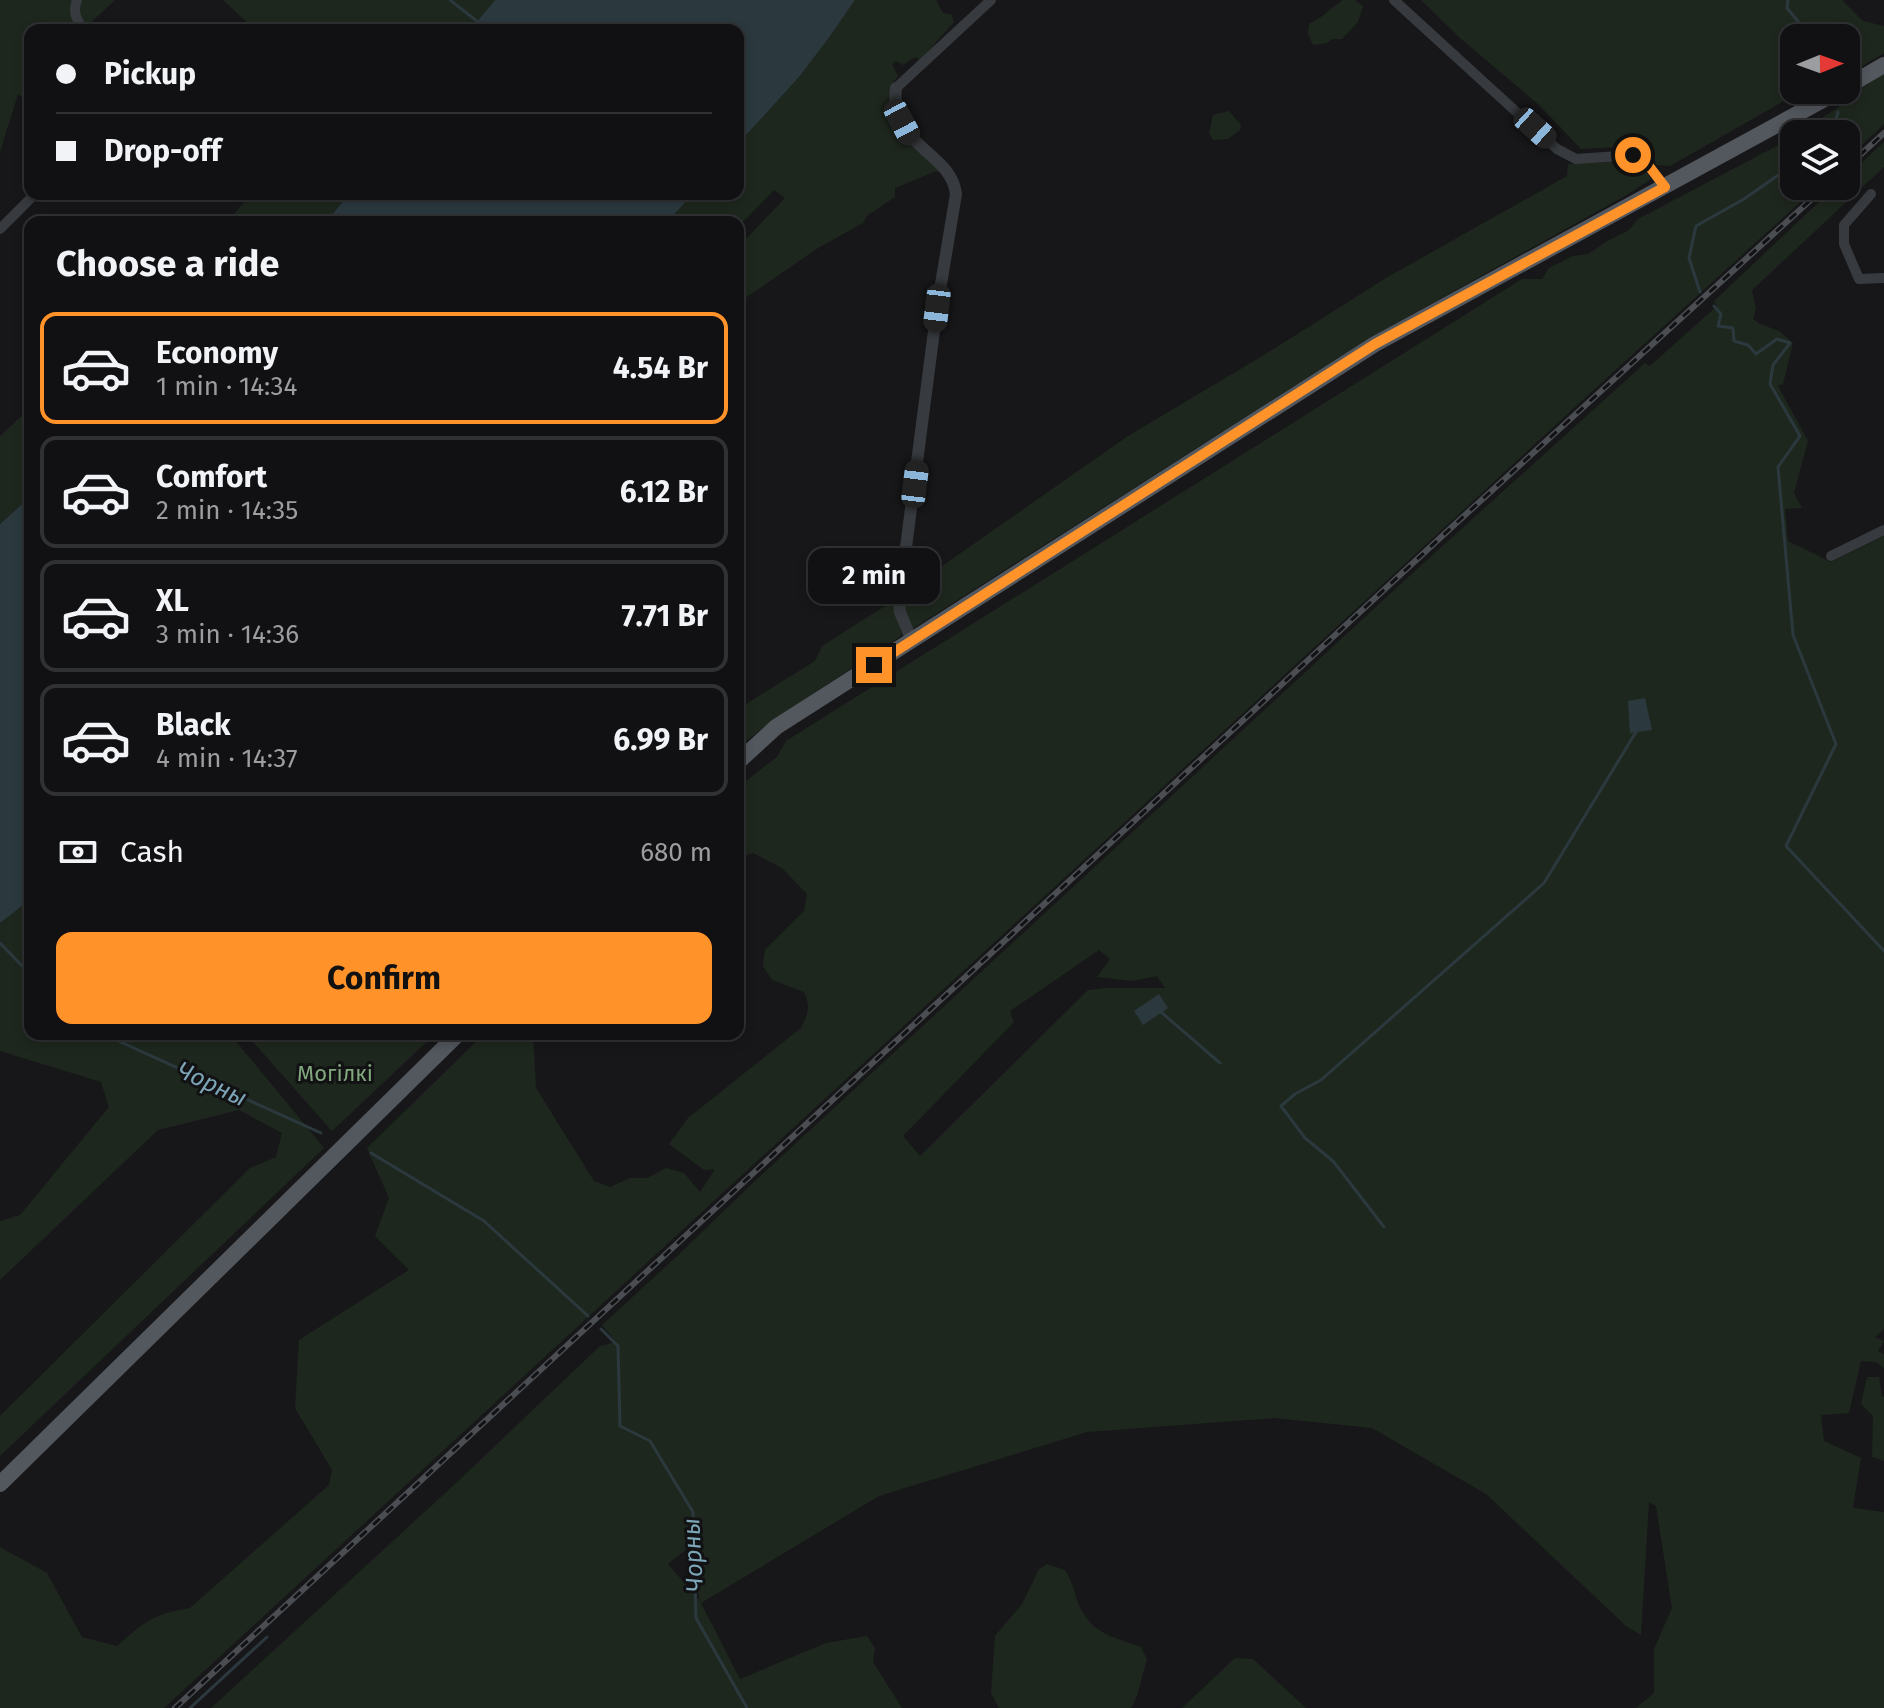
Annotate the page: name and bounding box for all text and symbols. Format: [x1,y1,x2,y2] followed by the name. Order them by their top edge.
[1780,24,1860,104] north arrow
[1780,24,1860,200] map controls
[104,56,196,92] text: Pickup
[880,95,924,149] car
[1509,103,1561,153] car
[1780,120,1860,200] button: layers
[104,133,221,169] text: Drop-off
[1615,137,1651,173] route start
[56,242,279,286] text: Choose a ride
[922,283,952,333] car
[60,332,132,404] icon: car
[156,335,278,371] text: Economy
[613,350,708,386] text: 4.54 Br
[156,371,297,402] text: 1 min · 14:34
[60,456,132,528] icon: car
[156,459,267,495] text: Comfort
[900,459,930,509] car
[620,474,708,510] text: 6.12 Br
[156,495,298,526] text: 2 min · 14:35
[808,549,940,605] callout: 2 min
[842,560,906,591] text: 2 min
[60,580,132,652] icon: car
[156,583,189,619] text: XL
[622,598,708,634] text: 7.71 Br
[156,619,299,650] text: 3 min · 14:36
[856,647,892,683] route end
[60,704,132,776] icon: car
[156,707,231,743] text: Black
[613,722,708,758] text: 6.99 Br
[156,743,298,774] text: 4 min · 14:37
[56,830,100,874] icon: cash
[120,834,184,870] text: Cash
[640,837,712,868] text: 680 m
[56,932,712,1024] button: Confirm
[173,1056,251,1112] water label: Чорны
[297,1060,373,1087] park label: Могілкі
[677,1517,709,1593] water label: Чорны

